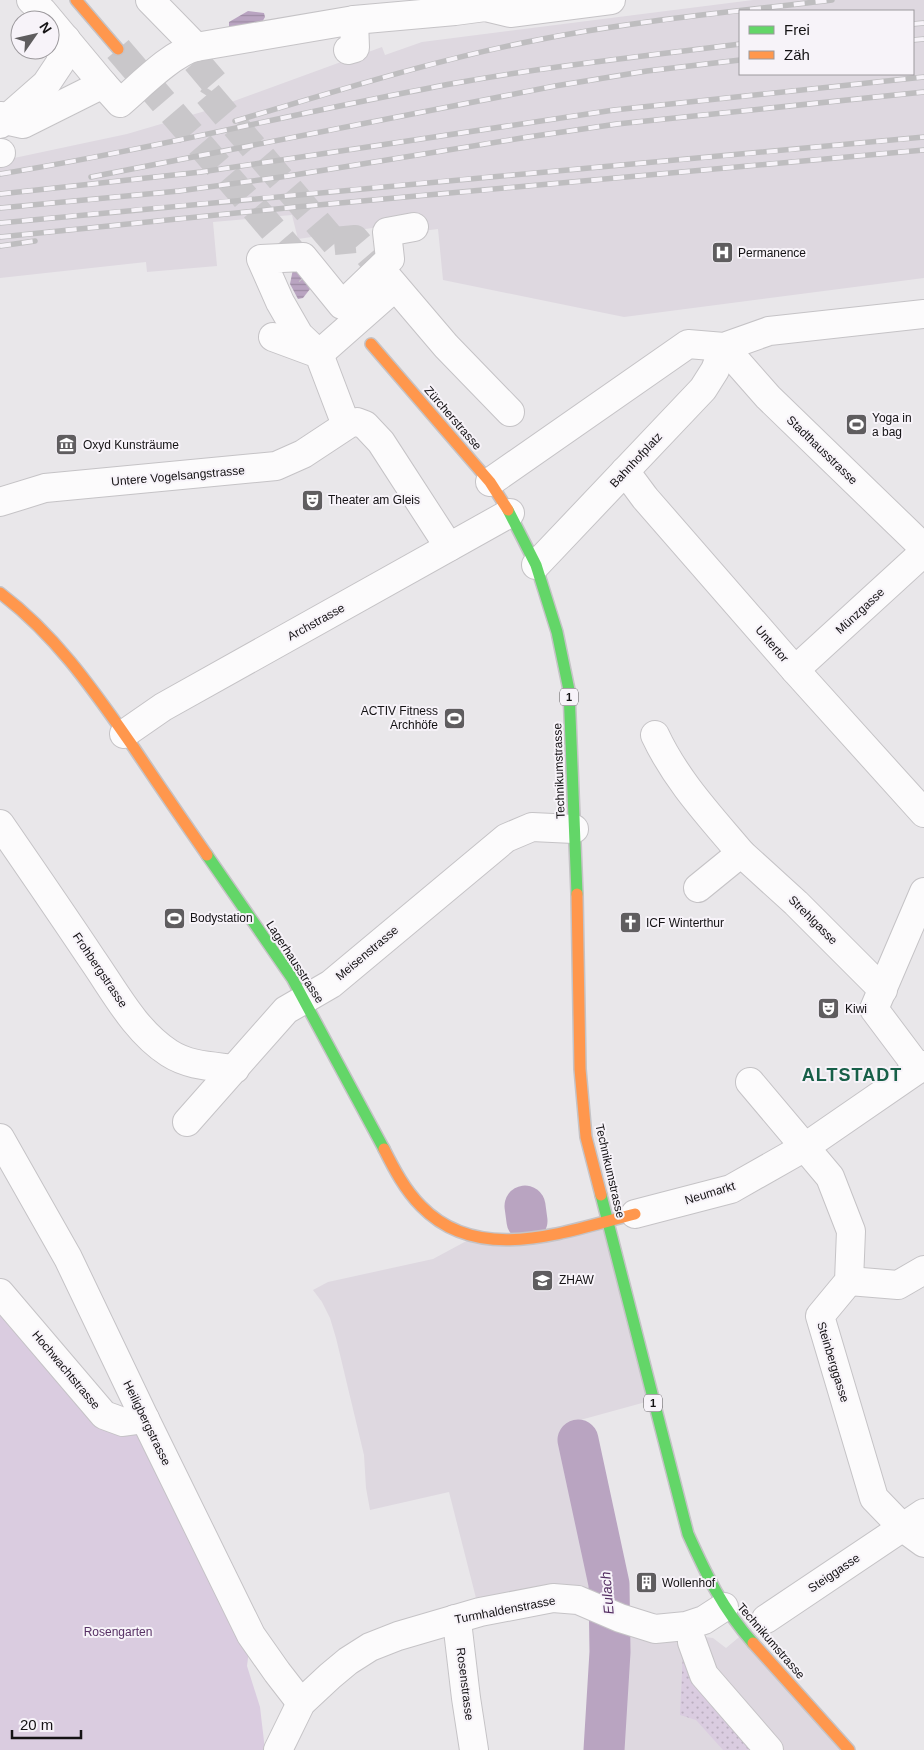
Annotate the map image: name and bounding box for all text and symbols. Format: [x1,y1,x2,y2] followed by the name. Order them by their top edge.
[10,10,60,60] north arrow
[739,10,914,75] legend
[36,19,55,36] text: N
[784,21,810,38] text: Frei
[784,46,810,63] text: Zäh
[710,241,734,265] hospital icon: Permanence
[738,246,806,260] place label: Permanence
[421,383,485,453] street label: Zürcherstrasse
[872,411,912,439] place label: Yoga in a bag
[784,413,860,487] street label: Stadthausstrasse
[844,413,868,437] sports icon: Yoga in a bag
[607,430,665,490] street label: Bahnhofplatz
[55,433,79,457] museum icon: Oxyd Kunsträume
[83,438,179,452] place label: Oxyd Kunsträume
[111,463,246,489] street label: Untere Vogelsangstrasse
[300,488,324,512] theatre icon: Theater am Gleis
[328,493,420,507] place label: Theater am Gleis
[833,585,887,637] street label: Münzgasse
[285,600,347,643] street label: Archstrasse
[752,623,792,665] street label: Untertor
[560,689,578,706] road number: 1
[361,704,438,732] place label: ACTIV Fitness Archhöfe
[442,706,466,730] sports icon: ACTIV Fitness Archhöfe
[550,722,568,819] street label: Technikumstrasse
[786,893,841,948] street label: Strehlgasse
[162,906,186,930] sports icon: Bodystation
[190,911,253,925] place label: Bodystation
[618,911,642,935] church icon: ICF Winterthur
[646,916,724,930] place label: ICF Winterthur
[263,918,327,1006] street label: Lagerhausstrasse
[333,923,401,983] street label: Meisenstrasse
[70,930,130,1010] street label: Frohbergstrasse
[817,997,841,1021] theatre icon: Kiwi
[845,1002,867,1016] place label: Kiwi
[802,1065,902,1085] district label: ALTSTADT
[592,1123,628,1220] street label: Technikumstrasse
[683,1179,738,1207] street label: Neumarkt
[531,1268,555,1292] school or university icon: ZHAW
[559,1273,595,1287] place label: ZHAW
[814,1320,852,1404] street label: Steinberggasse
[29,1328,103,1412] street label: Hochwachtstrasse
[120,1378,174,1468] street label: Heiligbergstrasse
[644,1395,662,1412] road number: 1
[805,1550,863,1595] street label: Steiggasse
[597,1571,617,1615] water label: Eulach
[634,1571,658,1595] building icon: Wollenhof
[662,1576,716,1590] place label: Wollenhof
[453,1593,557,1627] street label: Turmhaldenstrasse
[734,1600,808,1682] street label: Technikumstrasse
[84,1625,152,1639] park label: Rosengarten
[454,1647,476,1722] street label: Rosenstrasse
[12,1708,81,1740] scale bar
[20,1716,53,1733] text: 20 m

